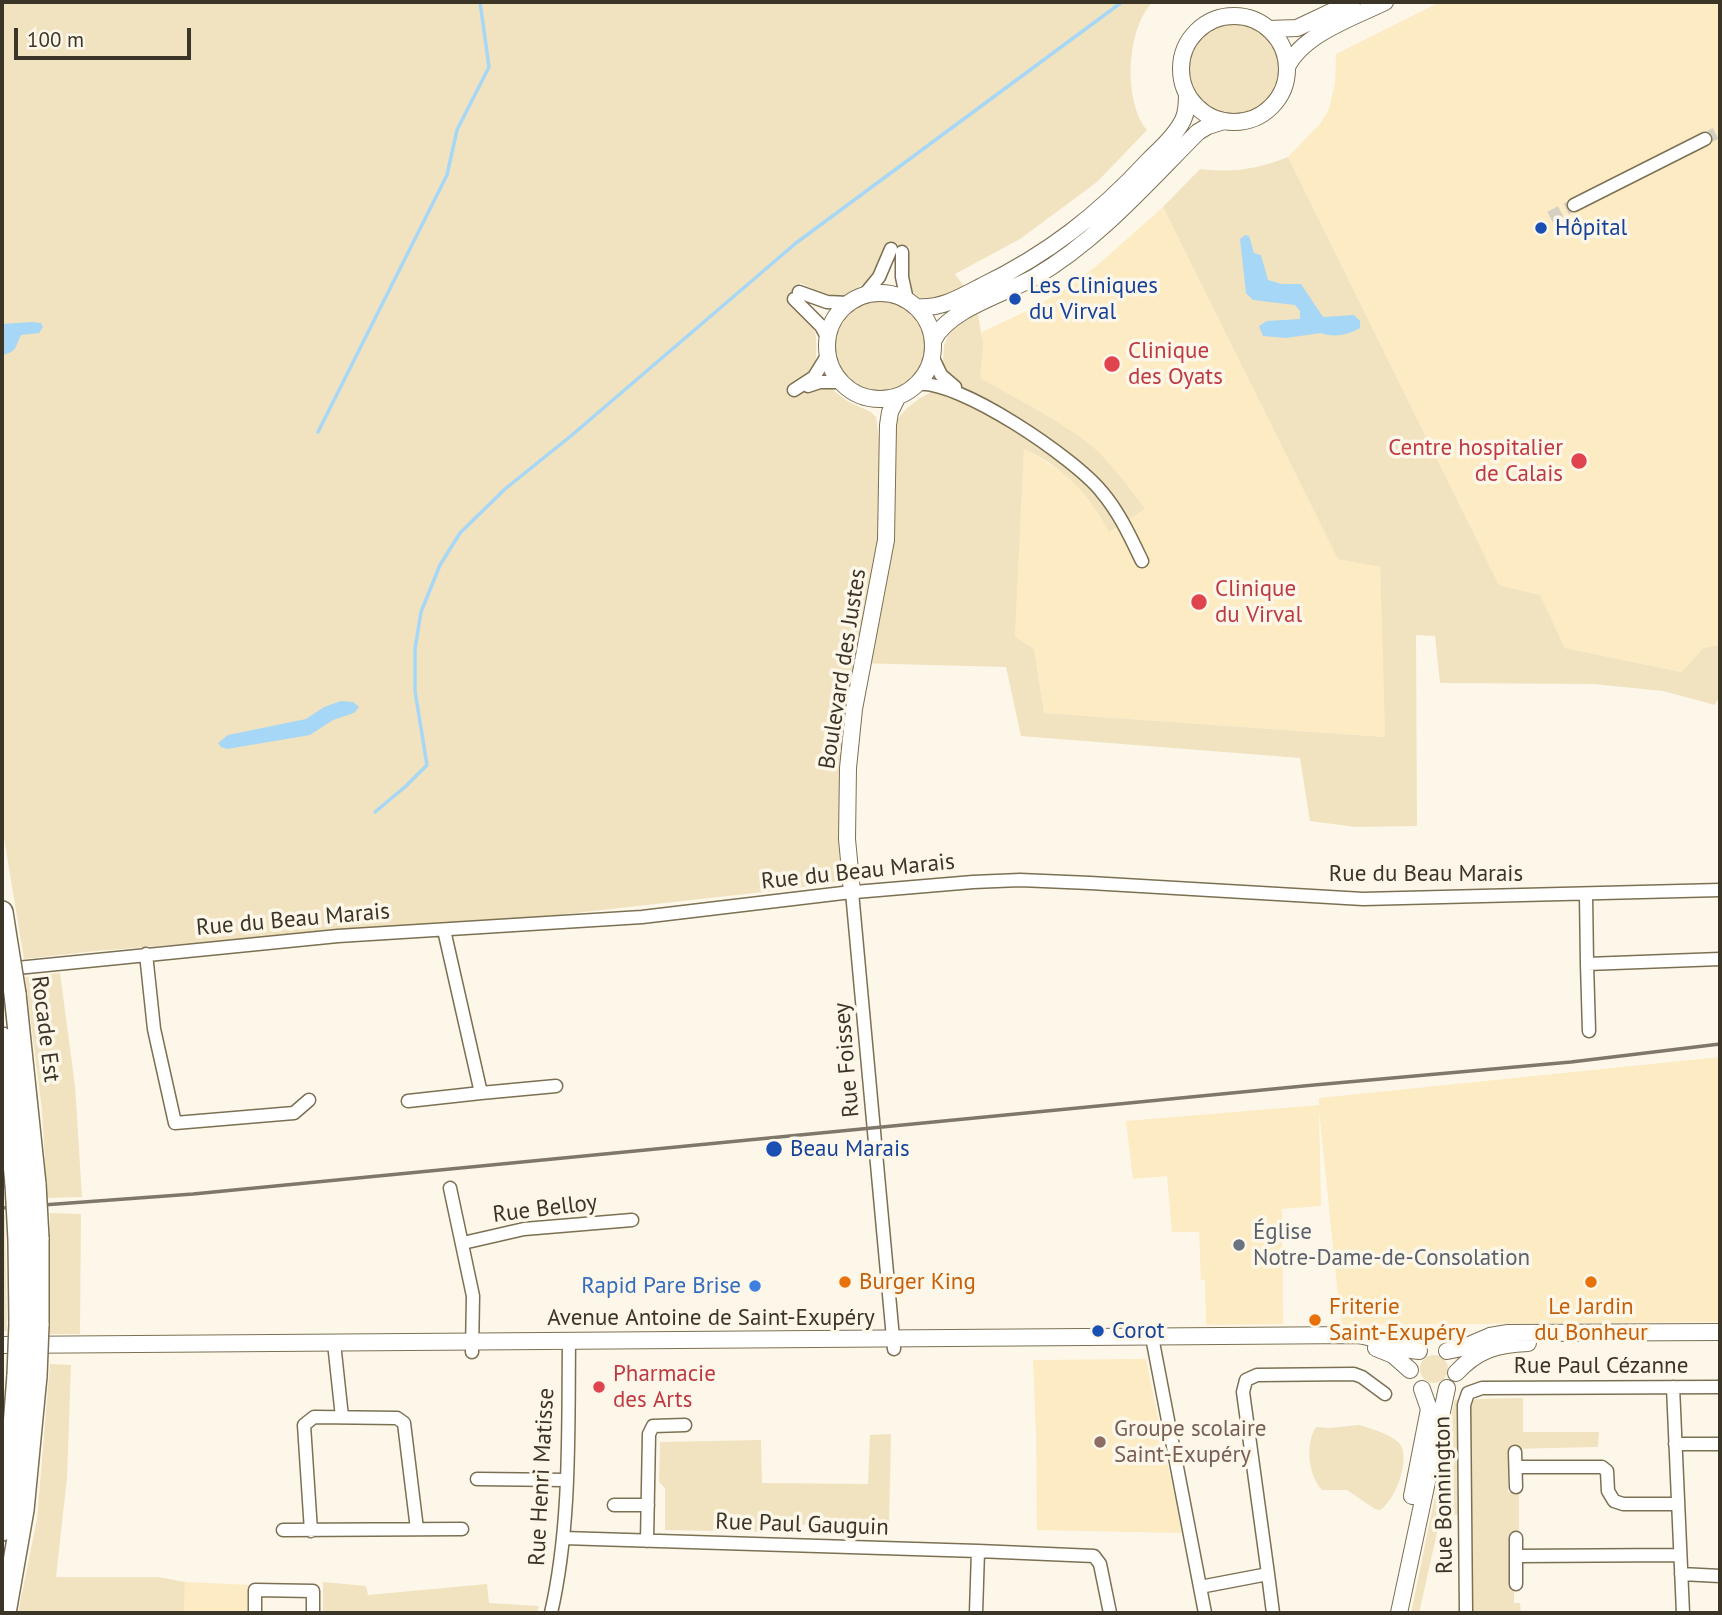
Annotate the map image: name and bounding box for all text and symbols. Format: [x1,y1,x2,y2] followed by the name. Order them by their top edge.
[18,14,194,58] scale bar
[27,26,84,53] text: 100 m
[1555,214,1627,242] place label: Hôpital
[1533,220,1549,236] marker: Hôpital
[1029,272,1158,326] place label: Les Cliniques du Virval
[1007,291,1023,307] marker: Les Cliniques du Virval
[1128,337,1223,391] place label: Clinique des Oyats
[1102,354,1122,374] marker: Clinique des Oyats
[1388,434,1563,488] place label: Centre hospitalier de Calais
[1569,451,1589,471] marker: Centre hospitalier de Calais
[814,567,872,771] street label: Boulevard des Justes
[1215,575,1302,629] place label: Clinique du Virval
[1189,592,1209,612] marker: Clinique du Virval
[760,848,956,896] street label: Rue du Beau Marais
[1329,860,1523,888] street label: Rue du Beau Marais
[195,898,391,942] street label: Rue du Beau Marais
[25,974,65,1084] street label: Rocade Est
[828,1001,866,1119] street label: Rue Foissey
[790,1135,910,1163] place label: Beau Marais
[764,1139,784,1159] marker: Beau Marais
[491,1189,599,1229] street label: Rue Belloy
[1253,1218,1530,1272] place label: Église Notre-Dame-de-Consolation
[1231,1237,1247,1253] marker: Église Notre-Dame-de-Consolation
[859,1268,976,1296] place label: Burger King
[581,1272,741,1300] place label: Rapid Pare Brise
[837,1274,853,1290] marker: Burger King
[1583,1274,1599,1290] marker: Le Jardin du Bonheur
[747,1278,763,1294] marker: Rapid Pare Brise
[1329,1293,1466,1347] place label: Friterie Saint-Exupéry
[1534,1293,1648,1347] place label: Le Jardin du Bonheur
[547,1304,875,1332] street label: Avenue Antoine de Saint-Exupéry
[1307,1312,1323,1328] marker: Friterie Saint-Exupéry
[1112,1317,1165,1345] place label: Corot
[1090,1323,1106,1339] marker: Corot
[1514,1352,1688,1380] street label: Rue Paul Cézanne
[613,1360,716,1414] place label: Pharmacie des Arts
[591,1379,607,1395] marker: Pharmacie des Arts
[524,1387,560,1567] street label: Rue Henri Matisse
[1114,1415,1267,1469] place label: Groupe scolaire Saint-Exupéry
[1429,1416,1459,1574] street label: Rue Bonnington
[1092,1434,1108,1450] marker: Groupe scolaire Saint-Exupéry
[715,1508,889,1542] street label: Rue Paul Gauguin

